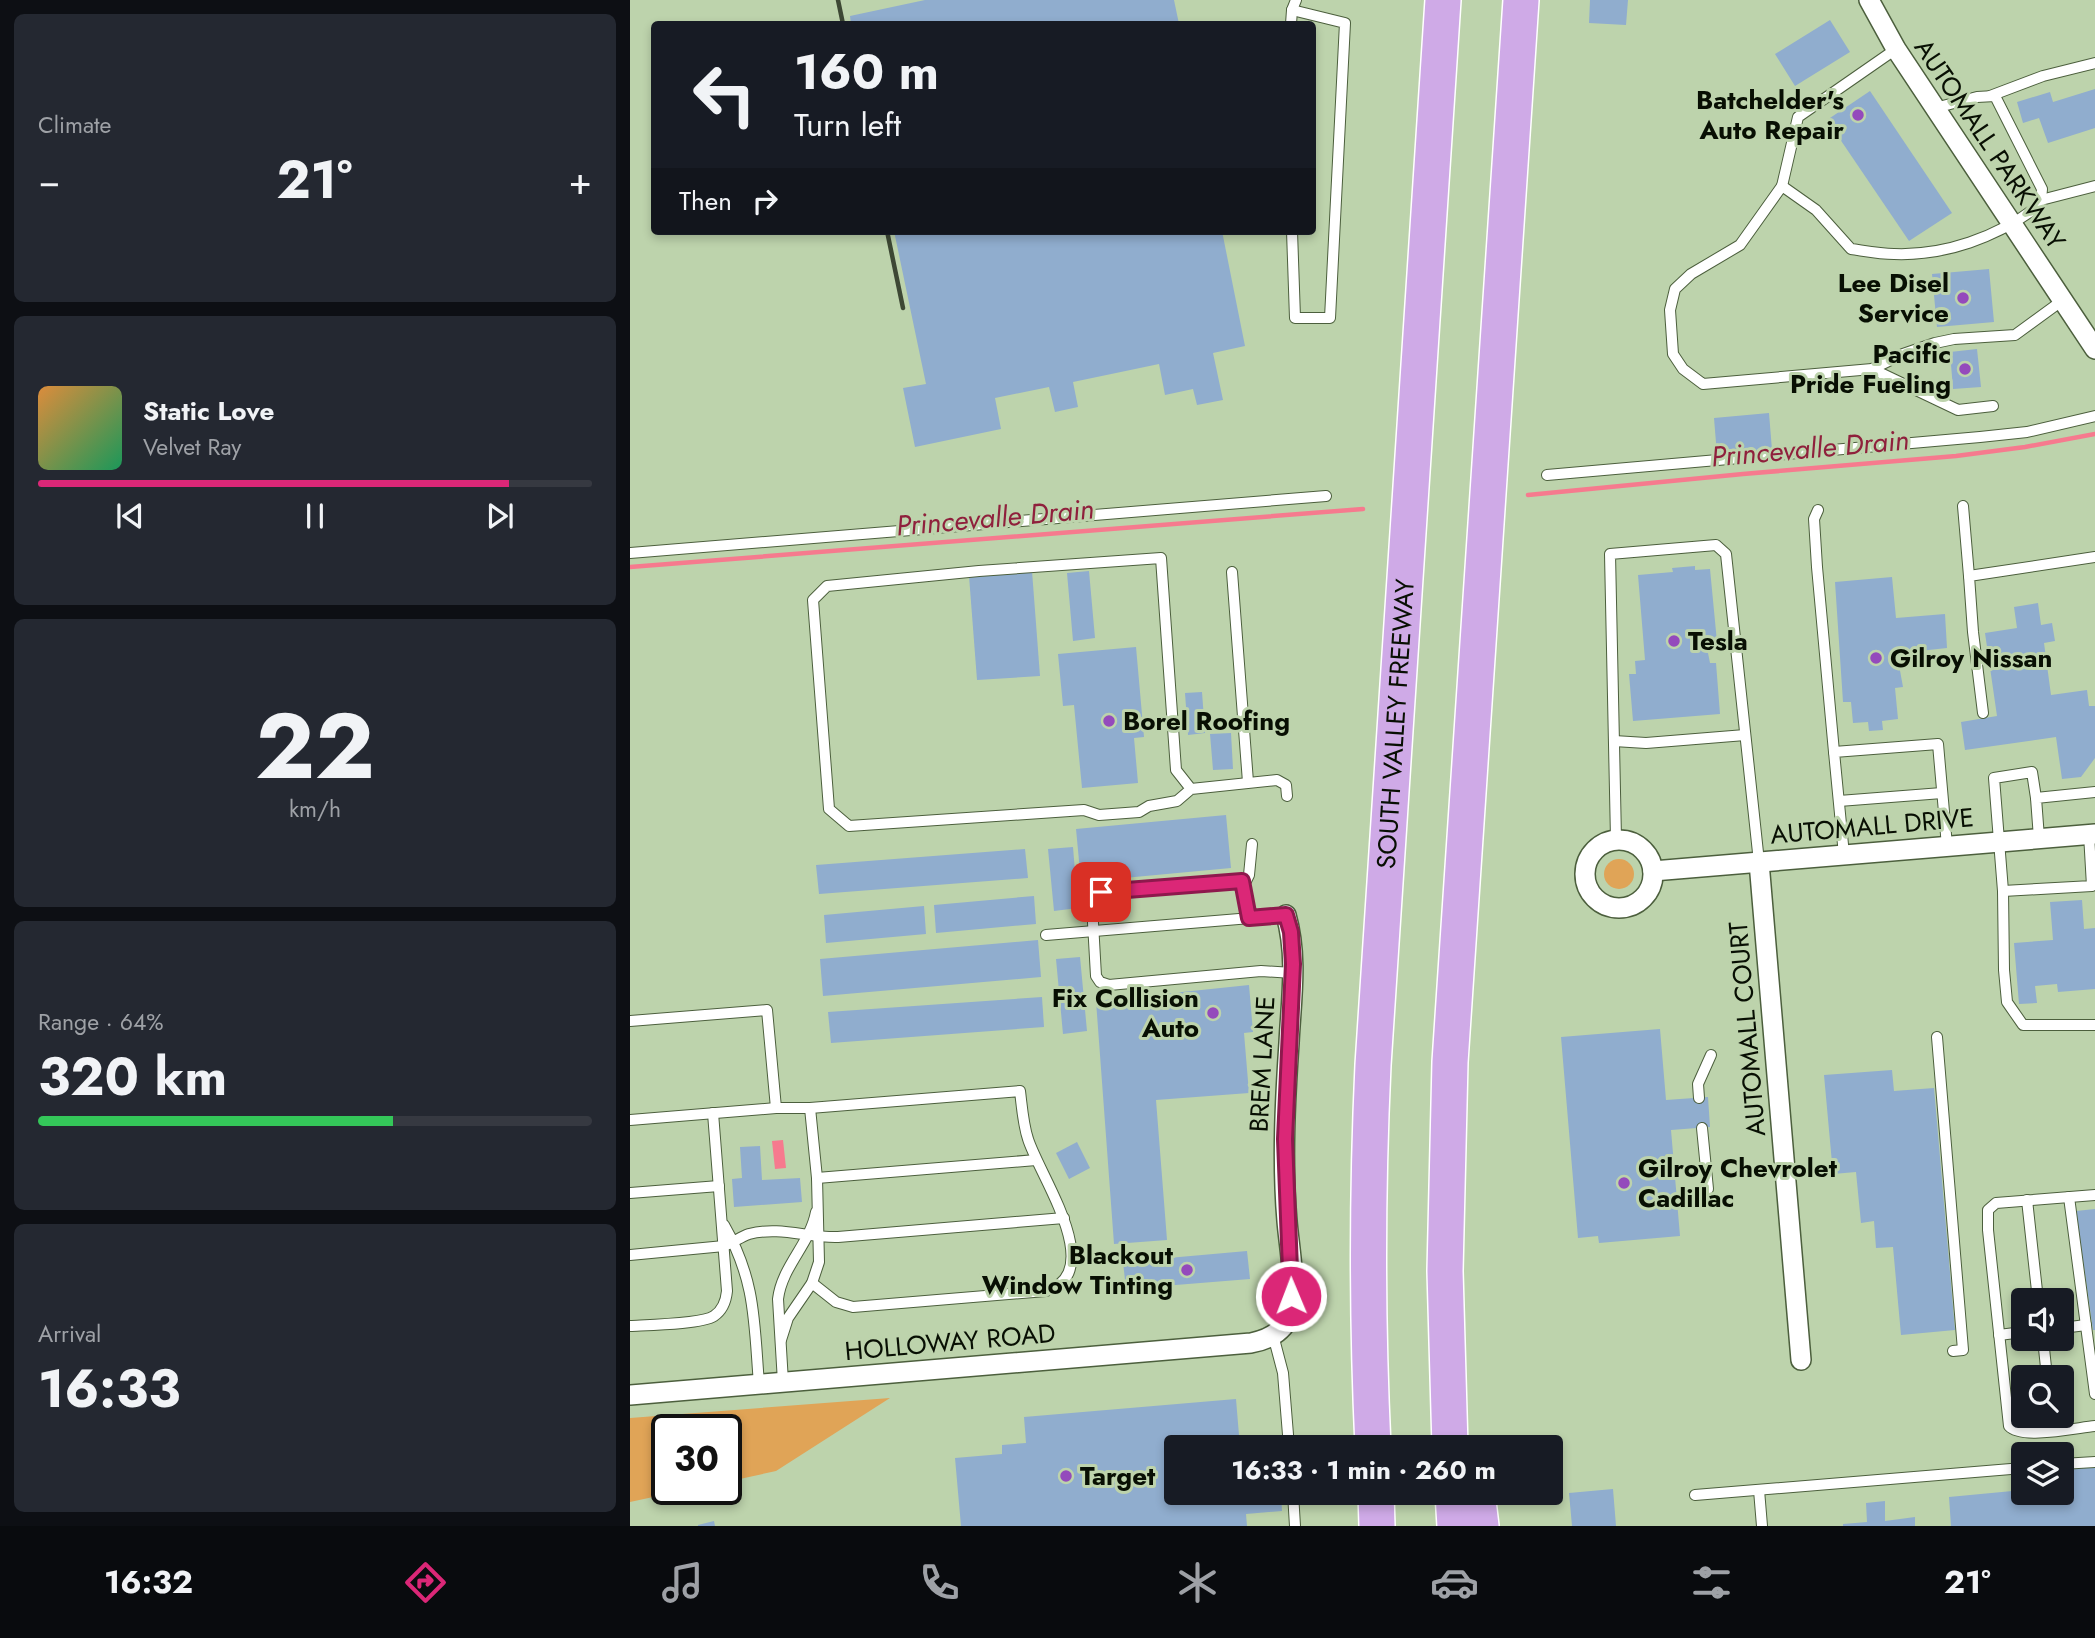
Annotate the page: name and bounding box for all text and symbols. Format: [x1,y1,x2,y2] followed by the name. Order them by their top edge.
[1905,31,2075,257] street label: AUTOMALL PARKWAY
[794,37,939,107] text: 160 m
[679,49,770,140] icon: left
[1696,81,1844,149] place label: Batchelder's Auto Repair
[794,102,901,148] text: Turn left
[1850,107,1866,123] marker: Batchelder's Auto Repair
[38,108,111,142] text: Climate
[277,142,353,218] text: 21°
[38,153,60,208] text: −
[569,153,592,208] text: +
[679,182,732,220] text: Then
[746,182,784,220] icon: right
[1838,264,1949,332] place label: Lee Disel Service
[1955,290,1971,306] marker: Lee Disel Service
[1790,335,1951,403] place label: Pacific Pride Fueling
[1957,361,1973,377] marker: Pacific Pride Fueling
[143,392,275,430] text: Static Love
[1709,419,1911,478] water label: Princevalle Drain
[143,430,241,464] text: Velvet Ray
[894,488,1096,547] water label: Princevalle Drain
[111,497,149,535] icon: previous
[296,497,334,535] icon: pause
[481,497,519,535] icon: next
[1367,577,1424,870] street label: SOUTH VALLEY FREEWAY
[1688,622,1748,660] place label: Tesla
[1666,633,1682,649] marker: Tesla
[1890,639,2052,677] place label: Gilroy Nissan
[1868,650,1884,666] marker: Gilroy Nissan
[255,681,375,812] text: 22
[1123,702,1290,740] place label: Borel Roofing
[1101,713,1117,729] marker: Borel Roofing
[289,792,341,826] text: km/h
[1769,798,1975,854] street label: AUTOMALL DRIVE
[1071,862,1131,922] pin
[1082,873,1120,911] icon: arrive
[1719,920,1775,1138] street label: AUTOMALL COURT
[1052,979,1199,1047] place label: Fix Collision Auto
[1239,995,1285,1133] street label: BREM LANE
[38,1005,164,1039] text: Range · 64%
[1205,1005,1221,1021] marker: Fix Collision Auto
[38,1039,227,1115] text: 320 km
[1638,1149,1838,1217] place label: Gilroy Chevrolet Cadillac
[1616,1175,1632,1191] marker: Gilroy Chevrolet Cadillac
[982,1236,1174,1304] place label: Blackout Window Tinting
[1254,1259,1328,1333] position arrow
[1179,1262,1195,1278] marker: Blackout Window Tinting
[2011,1288,2074,1505] map controls
[2011,1288,2074,1351] button: sound
[843,1314,1057,1370] street label: HOLLOWAY ROAD
[38,1317,101,1351] text: Arrival
[38,1351,181,1427] text: 16:33
[2011,1365,2074,1428] button: search
[651,1414,742,1505] speed limit sign: 30
[2011,1442,2074,1505] button: layers
[1231,1451,1496,1489] text: 16:33 · 1 min · 260 m
[1080,1457,1156,1495] place label: Target
[1058,1468,1074,1484] marker: Target
[401,1558,450,1607] icon: directions
[658,1558,707,1607] icon: music
[915,1558,964,1607] icon: phone
[1173,1558,1222,1607] icon: climate
[1430,1558,1479,1607] icon: car
[1687,1558,1736,1607] icon: filters
[104,1559,193,1605] text: 16:32
[1944,1559,1991,1605] text: 21°

